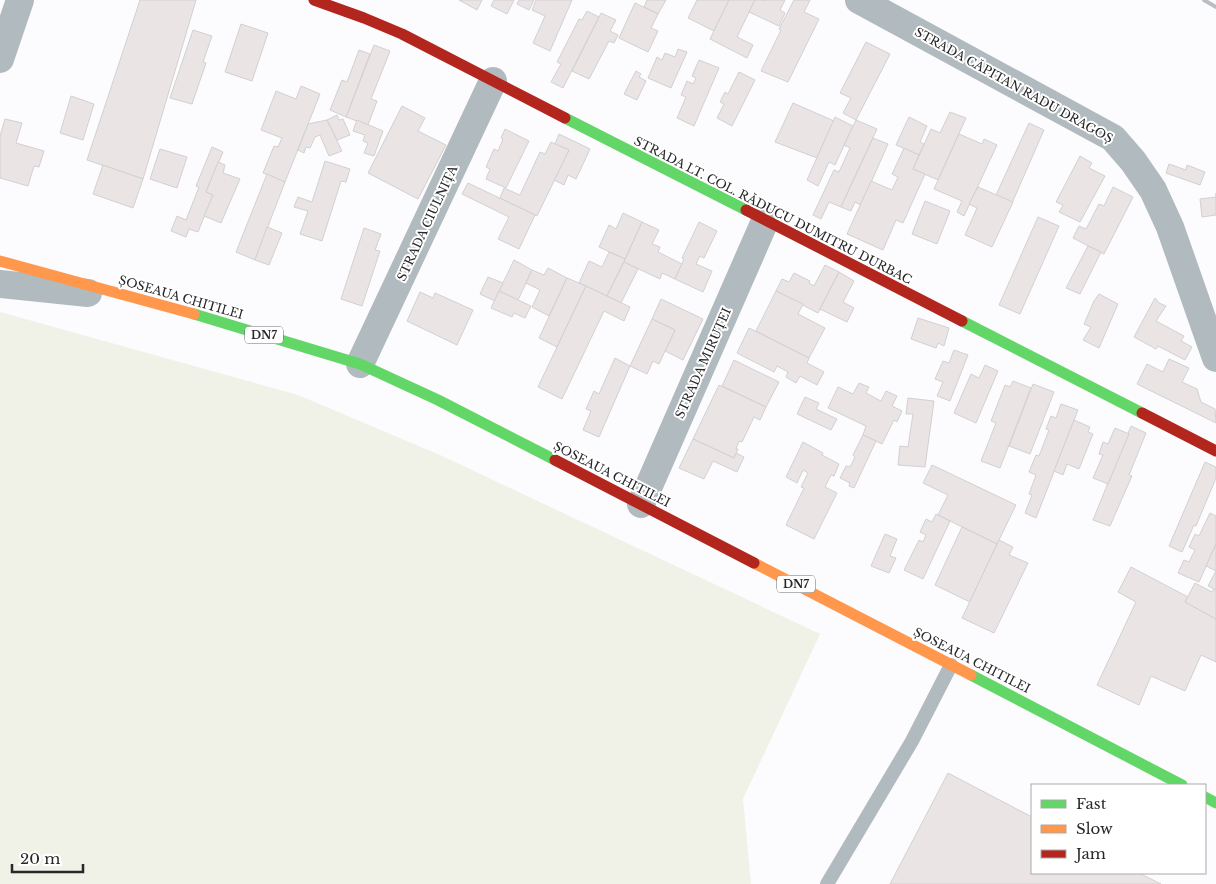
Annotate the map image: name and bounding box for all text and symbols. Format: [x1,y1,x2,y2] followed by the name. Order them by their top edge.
[912,23,1116,147] street label: STRADA CĂPITAN RADU DRAGOȘ
[632,132,915,287] street label: STRADA LT. COL. RĂDUCU DUMITRU DURBAC
[394,162,462,284] street label: STRADA CIULNIȚA
[117,272,245,323] street label: ȘOSEAUA CHITILEI
[672,305,735,421] street label: STRADA MIRUȚEI
[245,326,283,344] road number: DN7
[551,438,673,511] street label: ȘOSEAUA CHITILEI
[777,576,815,592] road number: DN7
[911,624,1033,697] street label: ȘOSEAUA CHITILEI
[1031,784,1206,874] legend
[1076,794,1107,813] text: Fast
[1076,819,1113,838] text: Slow
[12,842,84,874] scale bar
[1074,844,1106,863] text: Jam
[20,849,60,868] text: 20 m

